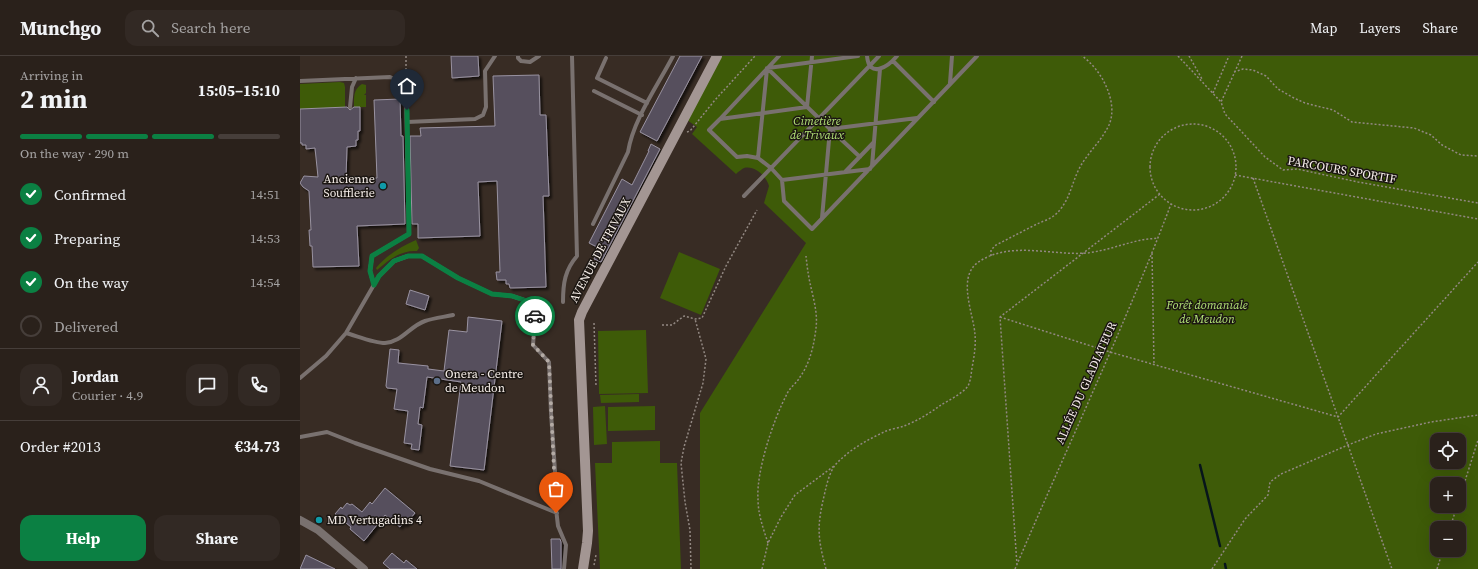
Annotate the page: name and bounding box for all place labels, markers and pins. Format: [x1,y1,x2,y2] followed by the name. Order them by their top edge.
[390,69,424,110] pin
[324,171,375,201] place label: Ancienne Soufflerie
[378,181,388,191] marker: Ancienne Soufflerie
[445,366,523,396] place label: Onera - Centre de Meudon
[432,376,442,386] marker: Onera - Centre de Meudon
[539,472,573,513] pin
[327,512,422,528] place label: MD Vertugadins 4
[314,515,324,525] marker: MD Vertugadins 4

